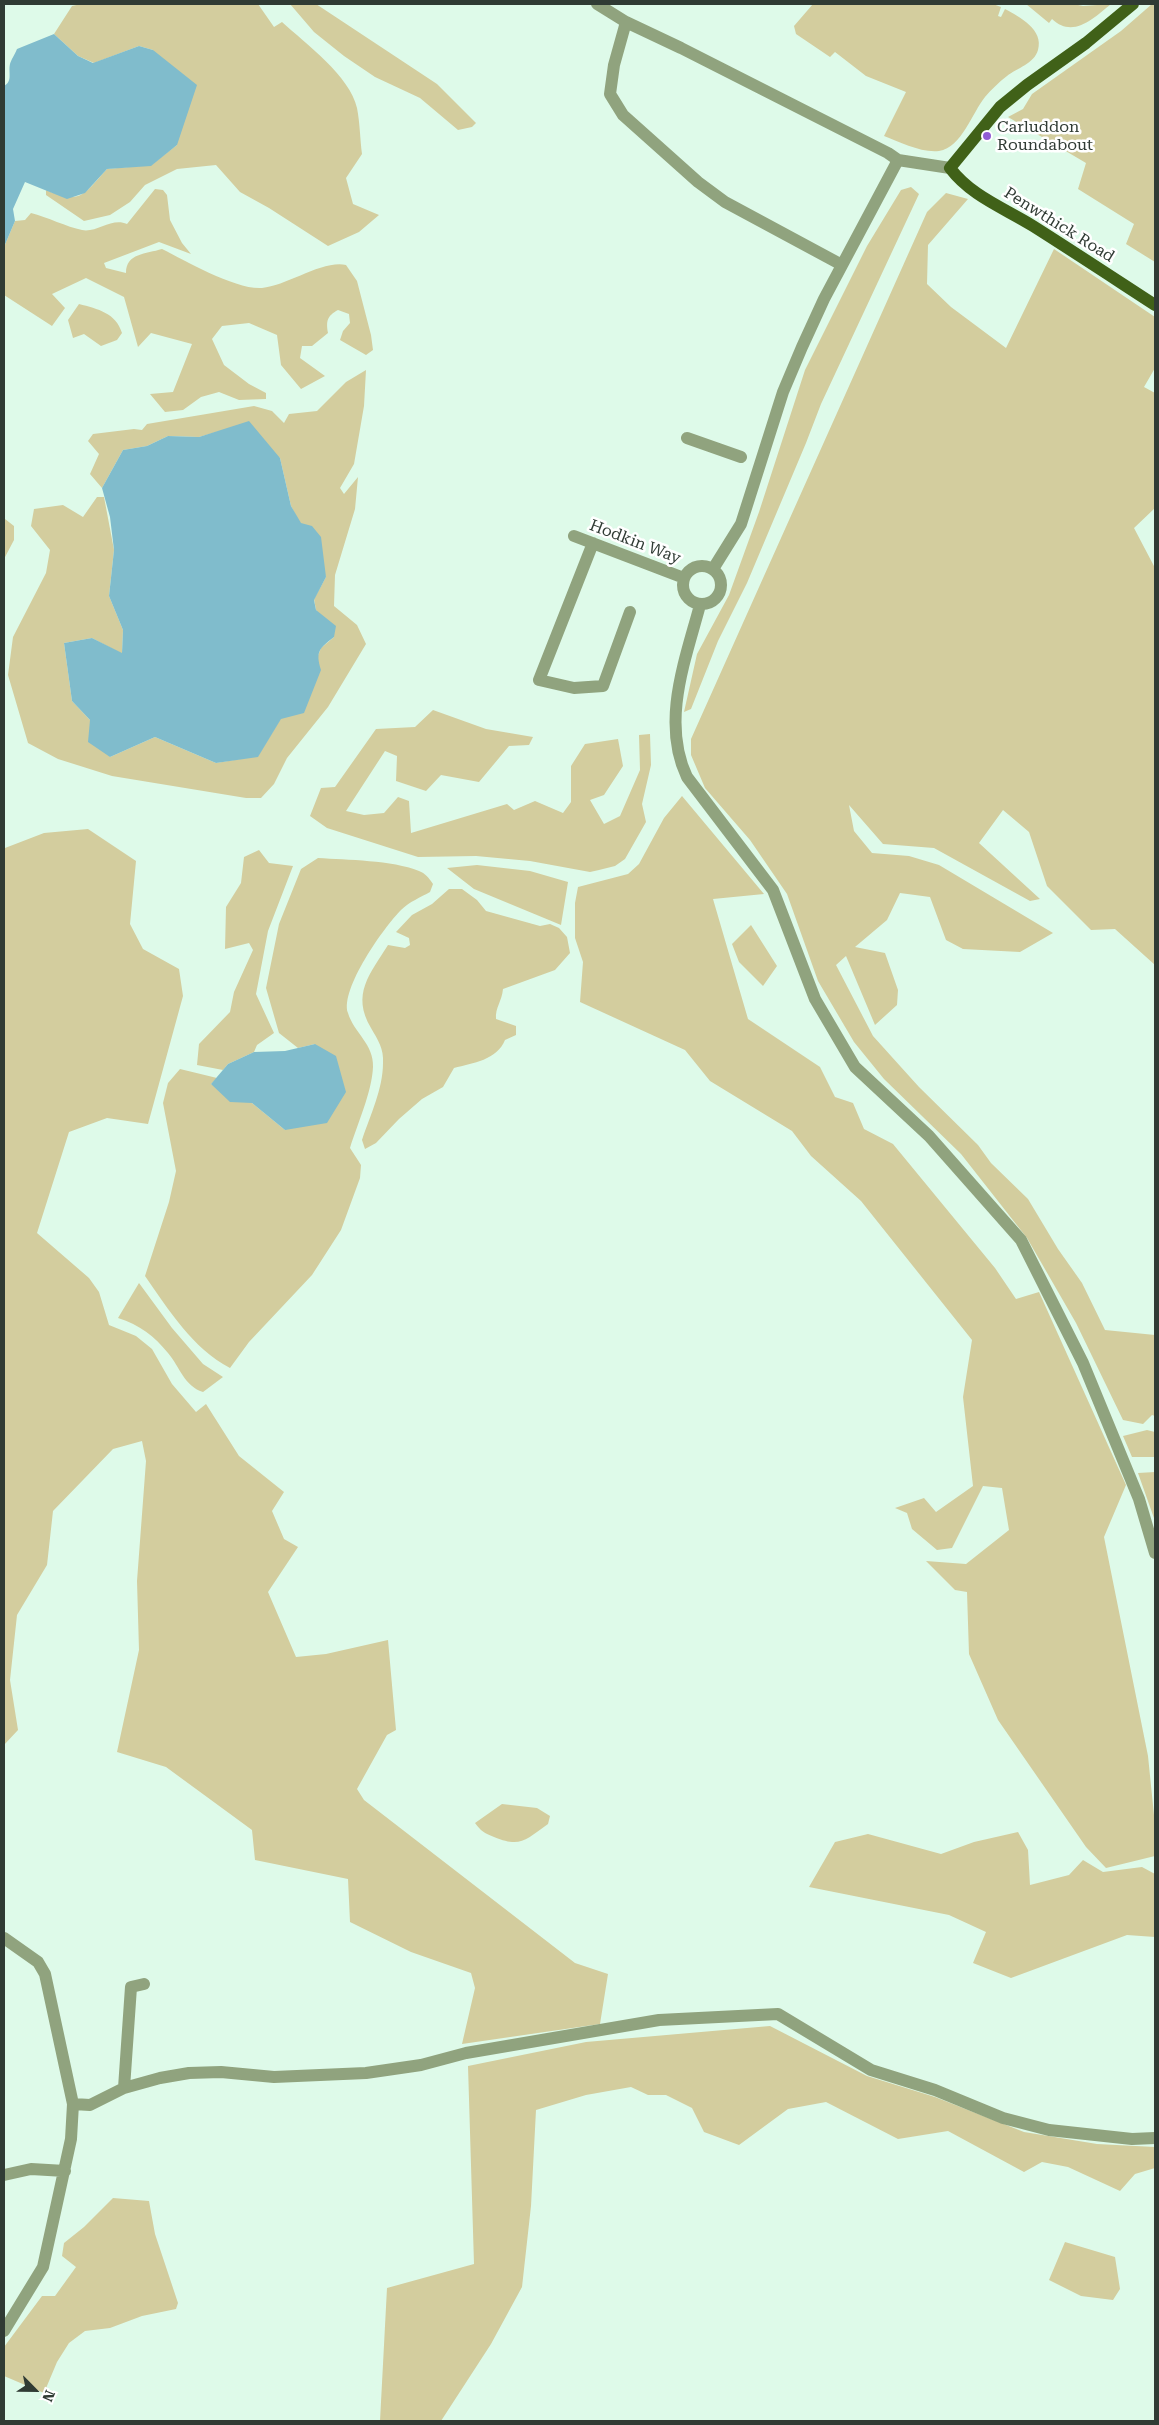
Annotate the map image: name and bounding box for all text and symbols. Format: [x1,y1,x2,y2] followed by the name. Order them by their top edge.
[997,117,1093,155] place label: Carluddon Roundabout
[981,130,993,142] marker: Carluddon Roundabout
[1000,183,1118,267] street label: Penwthick Road
[587,516,683,568] street label: Hodkin Way
[10,2365,60,2415] north arrow
[39,2388,58,2404] text: N

